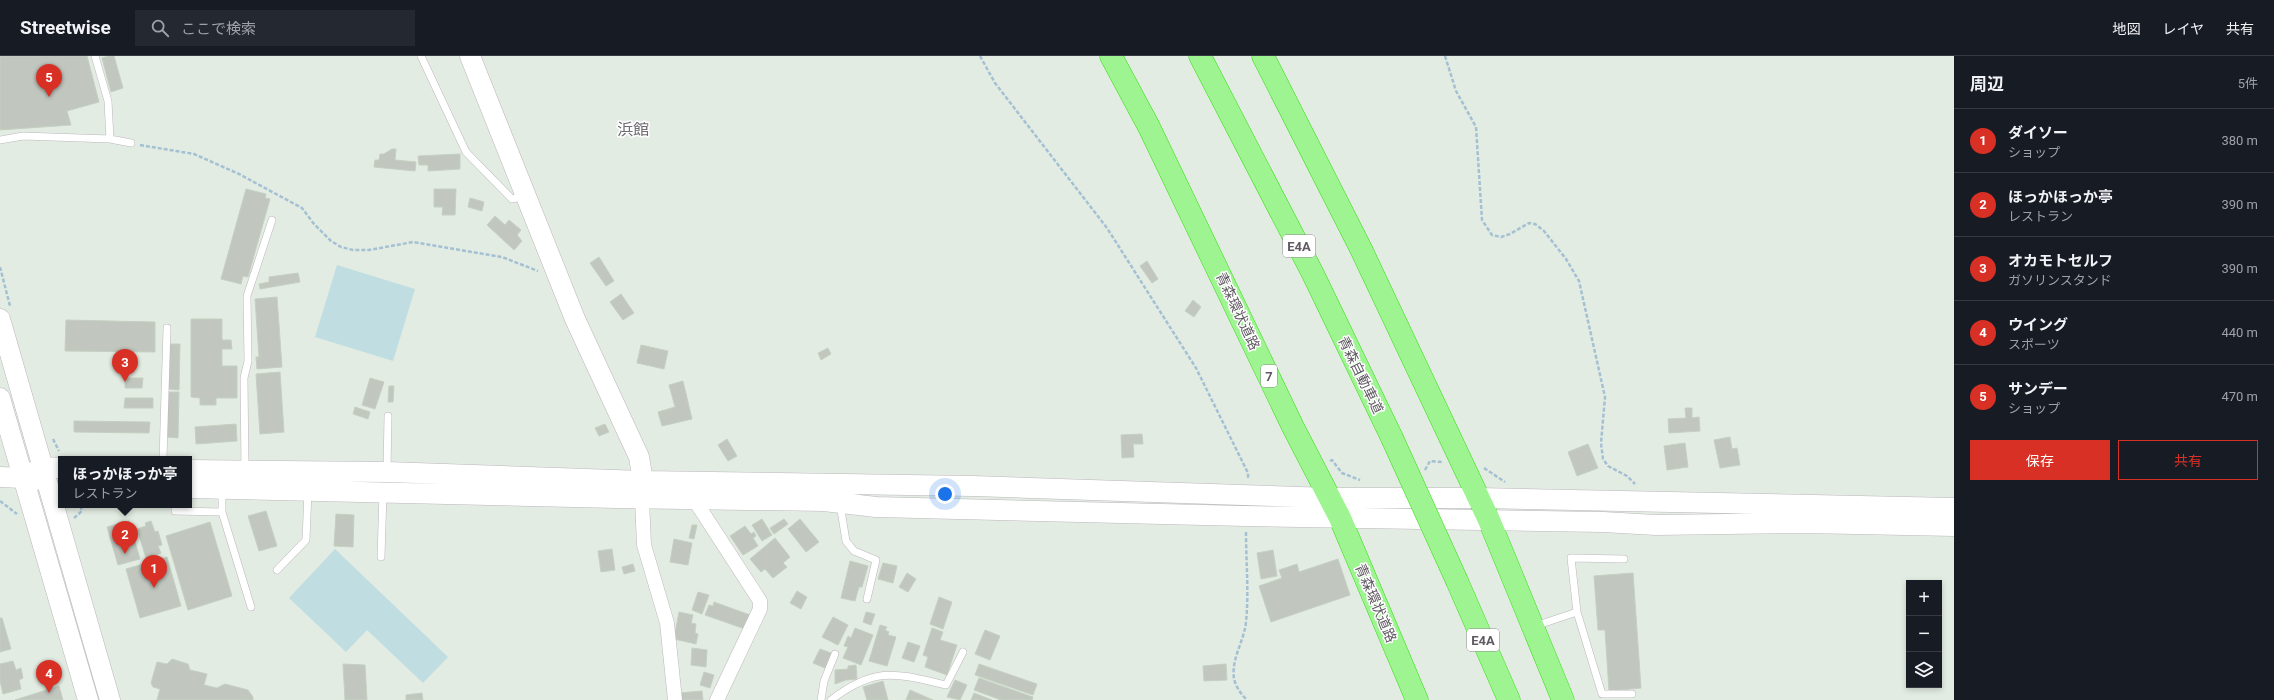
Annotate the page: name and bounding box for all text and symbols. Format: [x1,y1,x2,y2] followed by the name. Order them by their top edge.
[135,10,415,46] search box
[20,16,111,39] text: Streetwise
[149,17,171,39] icon: search
[181,20,256,38] text: ここで検索
[2112,21,2140,37] text: 地図
[2162,21,2204,37] text: レイヤ
[2226,21,2254,37] text: 共有
[36,64,62,97] pin: 5
[1970,74,2004,94] text: 周辺
[2238,76,2258,91] text: 5件
[617,120,649,139] district label: 浜館
[2008,124,2068,142] text: ダイソー
[1979,133,1987,148] text: 1
[2221,133,2258,148] text: 380 m
[2008,145,2060,160] text: ショップ
[2008,188,2113,206] text: ほっかほっか亭
[1979,197,1987,212] text: 2
[2221,197,2258,212] text: 390 m
[2008,209,2073,224] text: レストラン
[1283,235,1315,257] road number: E4A
[2008,252,2113,270] text: オカモトセルフ
[1979,261,1987,276] text: 3
[2221,261,2258,276] text: 390 m
[1213,270,1263,352] street label: 青森環状道路
[2008,273,2112,288] text: ガソリンスタンド
[2008,316,2068,334] text: ウイング
[1979,325,1987,340] text: 4
[2221,325,2258,340] text: 440 m
[1335,334,1387,416] street label: 青森自動車道
[2008,337,2060,352] text: スポーツ
[112,349,138,382] pin: 3
[1261,365,1277,387] road number: 7
[2008,380,2068,398] text: サンデー
[1979,389,1987,404] text: 5
[2221,389,2258,404] text: 470 m
[2008,401,2060,416] text: ショップ
[1970,440,2110,480] button: 保存
[2118,440,2258,480] button: 共有
[58,456,192,508] popup
[72,465,178,483] text: ほっかほっか亭
[935,484,955,504] your location
[72,486,138,501] text: レストラン
[112,521,138,554] pin: 2
[141,555,167,588] pin: 1
[1352,561,1400,645] street label: 青森環状道路
[1906,580,1942,688] map controls
[1906,580,1942,616] button: +
[1906,616,1942,652] button: −
[1467,629,1499,651] road number: E4A
[1906,652,1942,688] button: layers
[36,660,62,693] pin: 4

